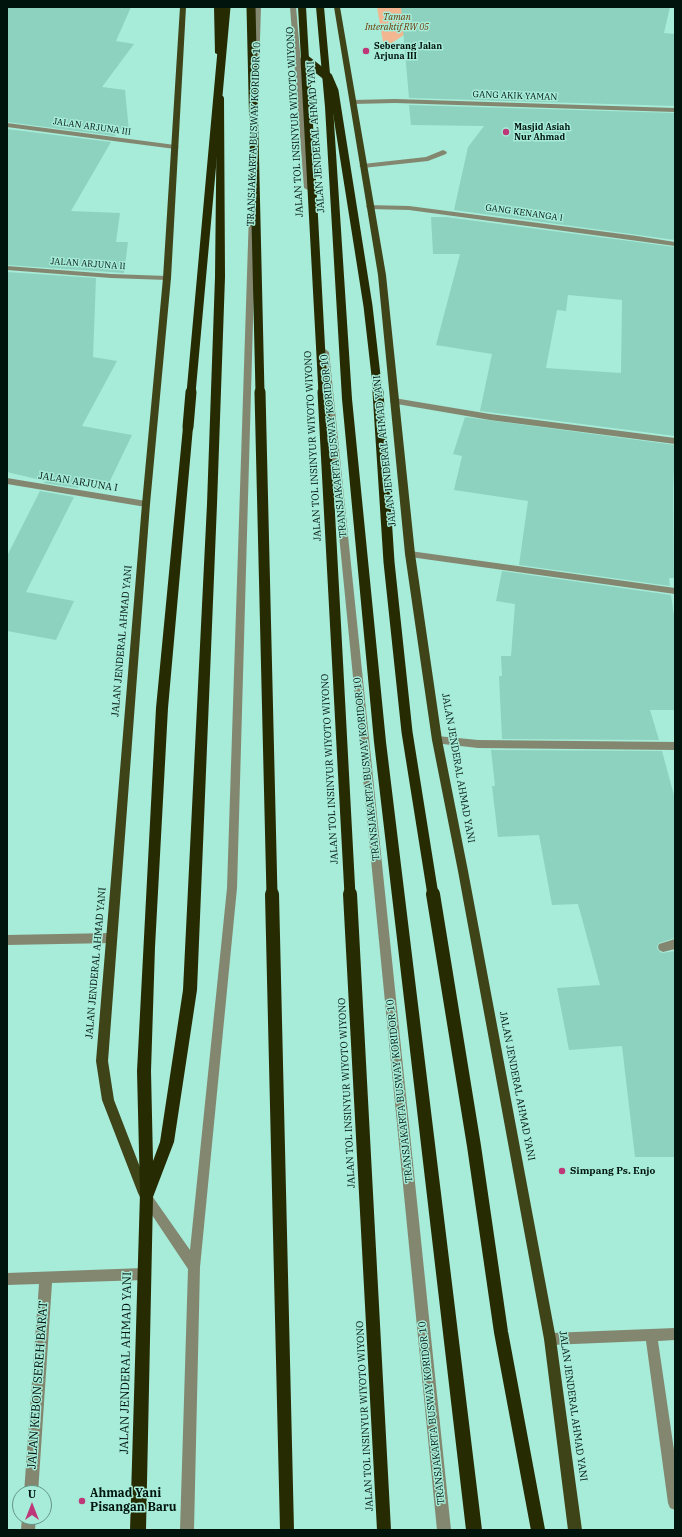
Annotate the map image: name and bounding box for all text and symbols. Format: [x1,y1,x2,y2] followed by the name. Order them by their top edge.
[365,12,429,33] park label: Taman Interaktif RW 05
[284,27,306,217] street label: JALAN TOL INSINYUR WIYOTO WIYONO
[374,41,442,62] place label: Seberang Jalan Arjuna III
[245,42,263,226] street label: TRANSJAKARTA BUSWAY KORIDOR 10
[361,46,371,56] marker: Seberang Jalan Arjuna III
[305,61,327,213] street label: JALAN JENDERAL AHMAD YANI
[473,89,557,103] street label: GANG AKIK YAMAN
[52,116,132,138] street label: JALAN ARJUNA III
[514,122,570,143] place label: Masjid Asiah Nur Ahmad
[501,127,511,137] marker: Masjid Asiah Nur Ahmad
[485,202,563,224] street label: GANG KENANGA I
[50,256,126,272] street label: JALAN ARJUNA II
[302,351,324,541] street label: JALAN TOL INSINYUR WIYOTO WIYONO
[318,354,350,538] street label: TRANSJAKARTA BUSWAY KORIDOR 10
[371,375,399,527] street label: JALAN JENDERAL AHMAD YANI
[37,470,119,494] street label: JALAN ARJUNA I
[109,565,135,717] street label: JALAN JENDERAL AHMAD YANI
[319,674,341,864] street label: JALAN TOL INSINYUR WIYOTO WIYONO
[351,677,383,861] street label: TRANSJAKARTA BUSWAY KORIDOR 10
[439,692,477,844] street label: JALAN JENDERAL AHMAD YANI
[83,887,109,1039] street label: JALAN JENDERAL AHMAD YANI
[336,998,358,1188] street label: JALAN TOL INSINYUR WIYOTO WIYONO
[384,999,416,1183] street label: TRANSJAKARTA BUSWAY KORIDOR 10
[497,1010,537,1162] street label: JALAN JENDERAL AHMAD YANI
[570,1165,655,1177] place label: Simpang Ps. Enjo
[557,1166,567,1176] marker: Simpang Ps. Enjo
[117,1272,135,1454] street label: JALAN JENDERAL AHMAD YANI
[25,1301,51,1469] street label: JALAN KEBON SEREH BARAT
[354,1321,376,1511] street label: JALAN TOL INSINYUR WIYOTO WIYONO
[416,1321,448,1505] street label: TRANSJAKARTA BUSWAY KORIDOR 10
[556,1330,590,1482] street label: JALAN JENDERAL AHMAD YANI
[12,1485,52,1525] north arrow
[28,1487,36,1501] text: U
[90,1487,177,1515] place label: Ahmad Yani Pisangan Baru
[77,1496,87,1506] marker: Ahmad Yani Pisangan Baru

